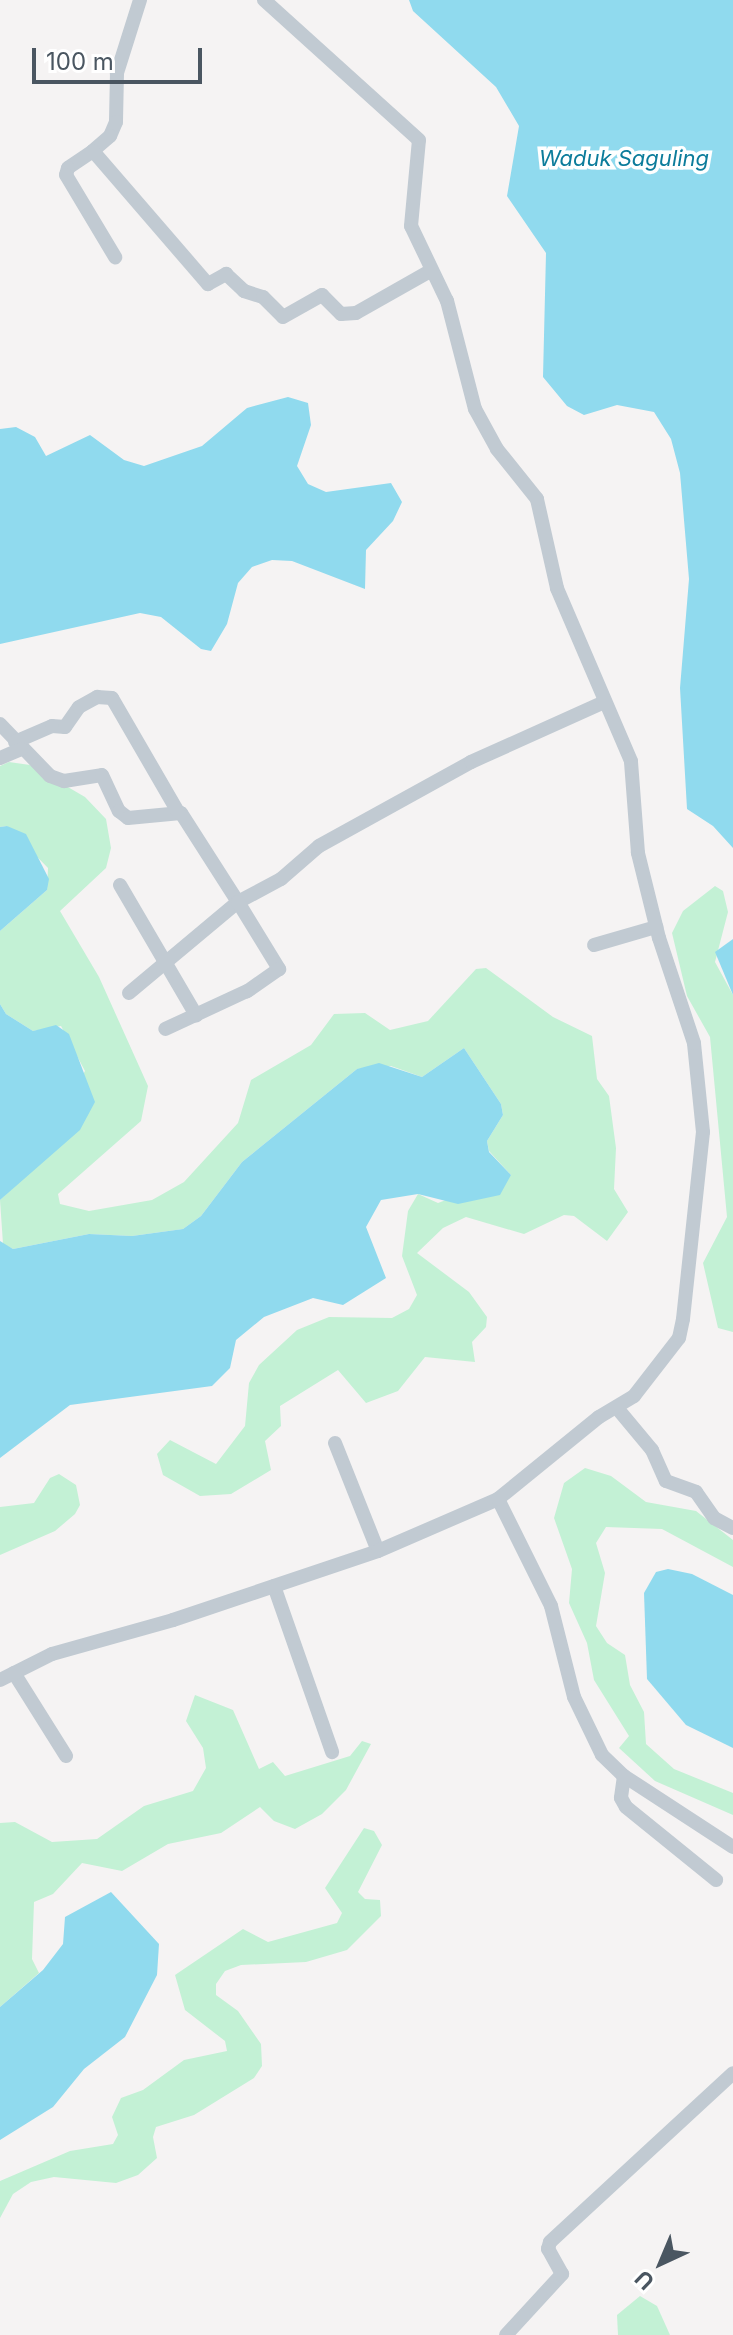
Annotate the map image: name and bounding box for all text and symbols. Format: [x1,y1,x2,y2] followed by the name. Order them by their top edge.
[36,32,206,82] scale bar
[46,47,114,76] text: 100 m
[539,146,709,172] water label: Waduk Saguling
[621,2223,701,2303] north arrow
[630,2265,659,2295] text: U

